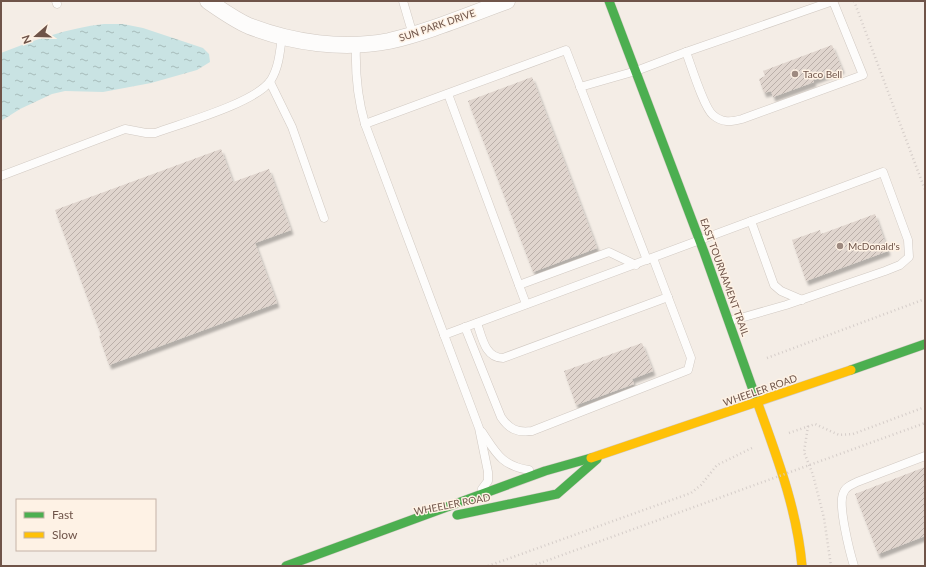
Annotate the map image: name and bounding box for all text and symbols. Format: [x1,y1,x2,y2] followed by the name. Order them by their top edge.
[397,6,477,44] street label: SUN PARK DRIVE
[16,16,56,56] north arrow
[19,33,34,46] text: N
[803,68,842,80] place label: Taco Bell
[790,69,800,79] marker: Taco Bell
[698,216,752,338] street label: EAST TOURNAMENT TRAIL
[848,240,900,252] place label: McDonald's
[835,241,845,251] marker: McDonald's
[721,372,799,408] street label: WHEELER ROAD
[413,491,492,517] street label: WHEELER ROAD
[16,499,156,551] legend
[52,507,74,522] text: Fast
[52,527,78,542] text: Slow

